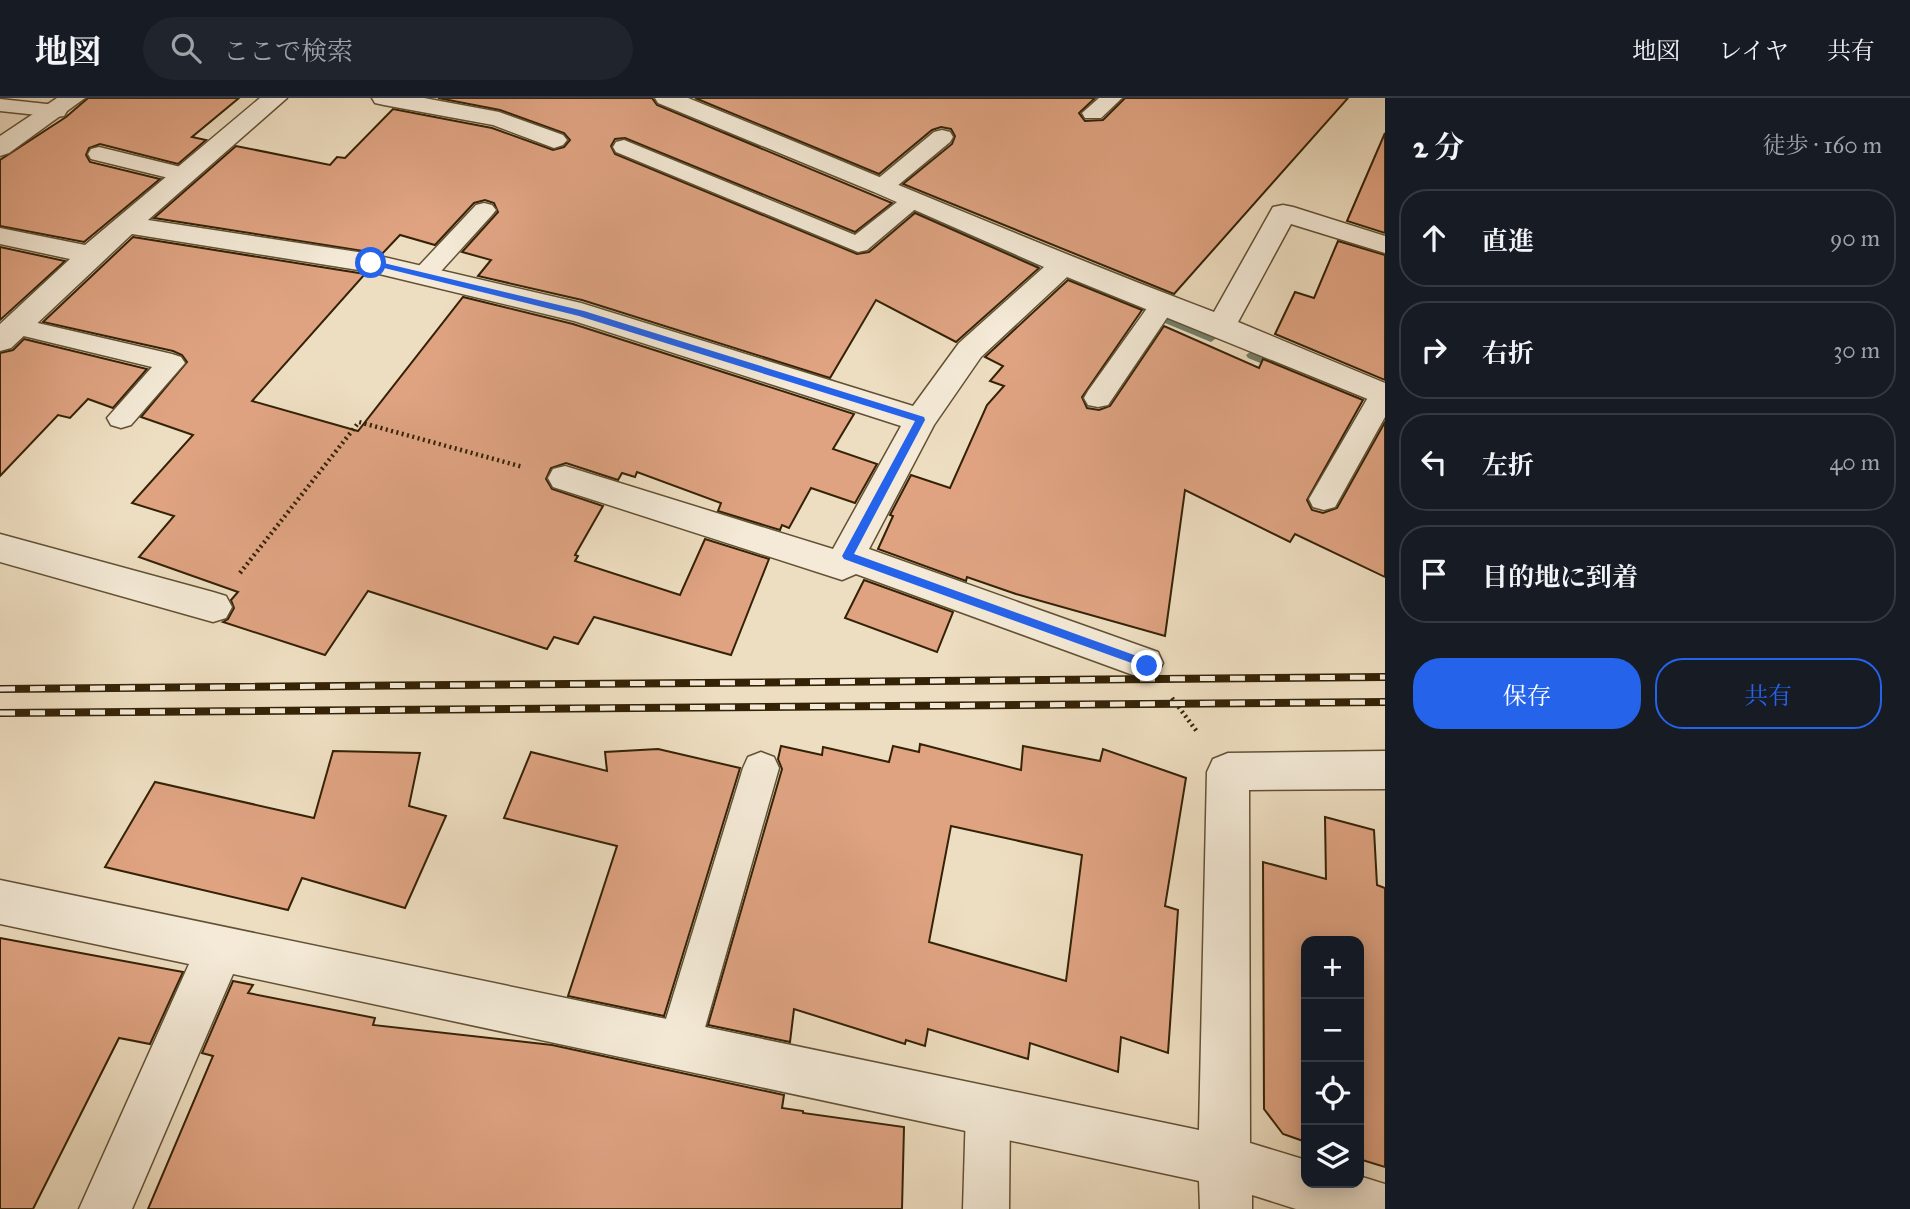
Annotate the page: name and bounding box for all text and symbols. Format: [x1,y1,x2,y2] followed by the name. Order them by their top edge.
[143,17,633,80] search box
[167,29,205,67] icon: search
[35,32,101,72] text: 地図
[223,35,353,67] text: ここで検索
[1632,36,1680,66] text: 地図
[1718,36,1789,66] text: レイヤ
[1827,36,1875,66] text: 共有
[1413,129,1464,165] text: 2 分
[1763,131,1882,159] text: 徒歩 · 160 m
[1415,219,1453,257] icon: ahead
[1830,224,1880,252] text: 90 m
[1482,225,1534,257] text: 直進
[355,247,386,278] route start
[1415,331,1453,369] icon: right
[1833,336,1880,364] text: 30 m
[1482,337,1534,369] text: 右折
[1415,443,1453,481] icon: left
[1830,448,1880,476] text: 40 m
[1482,449,1534,481] text: 左折
[1415,555,1453,593] icon: arrive
[1482,561,1638,593] text: 目的地に到着
[1131,650,1162,681] route end
[1413,658,1641,729] button: 保存
[1655,658,1882,729] button: 共有
[1301,936,1364,1188] map controls
[1301,936,1364,999] button: +
[1301,999,1364,1062] button: −
[1301,1062,1364,1125] button: locate
[1301,1125,1364,1188] button: layers

